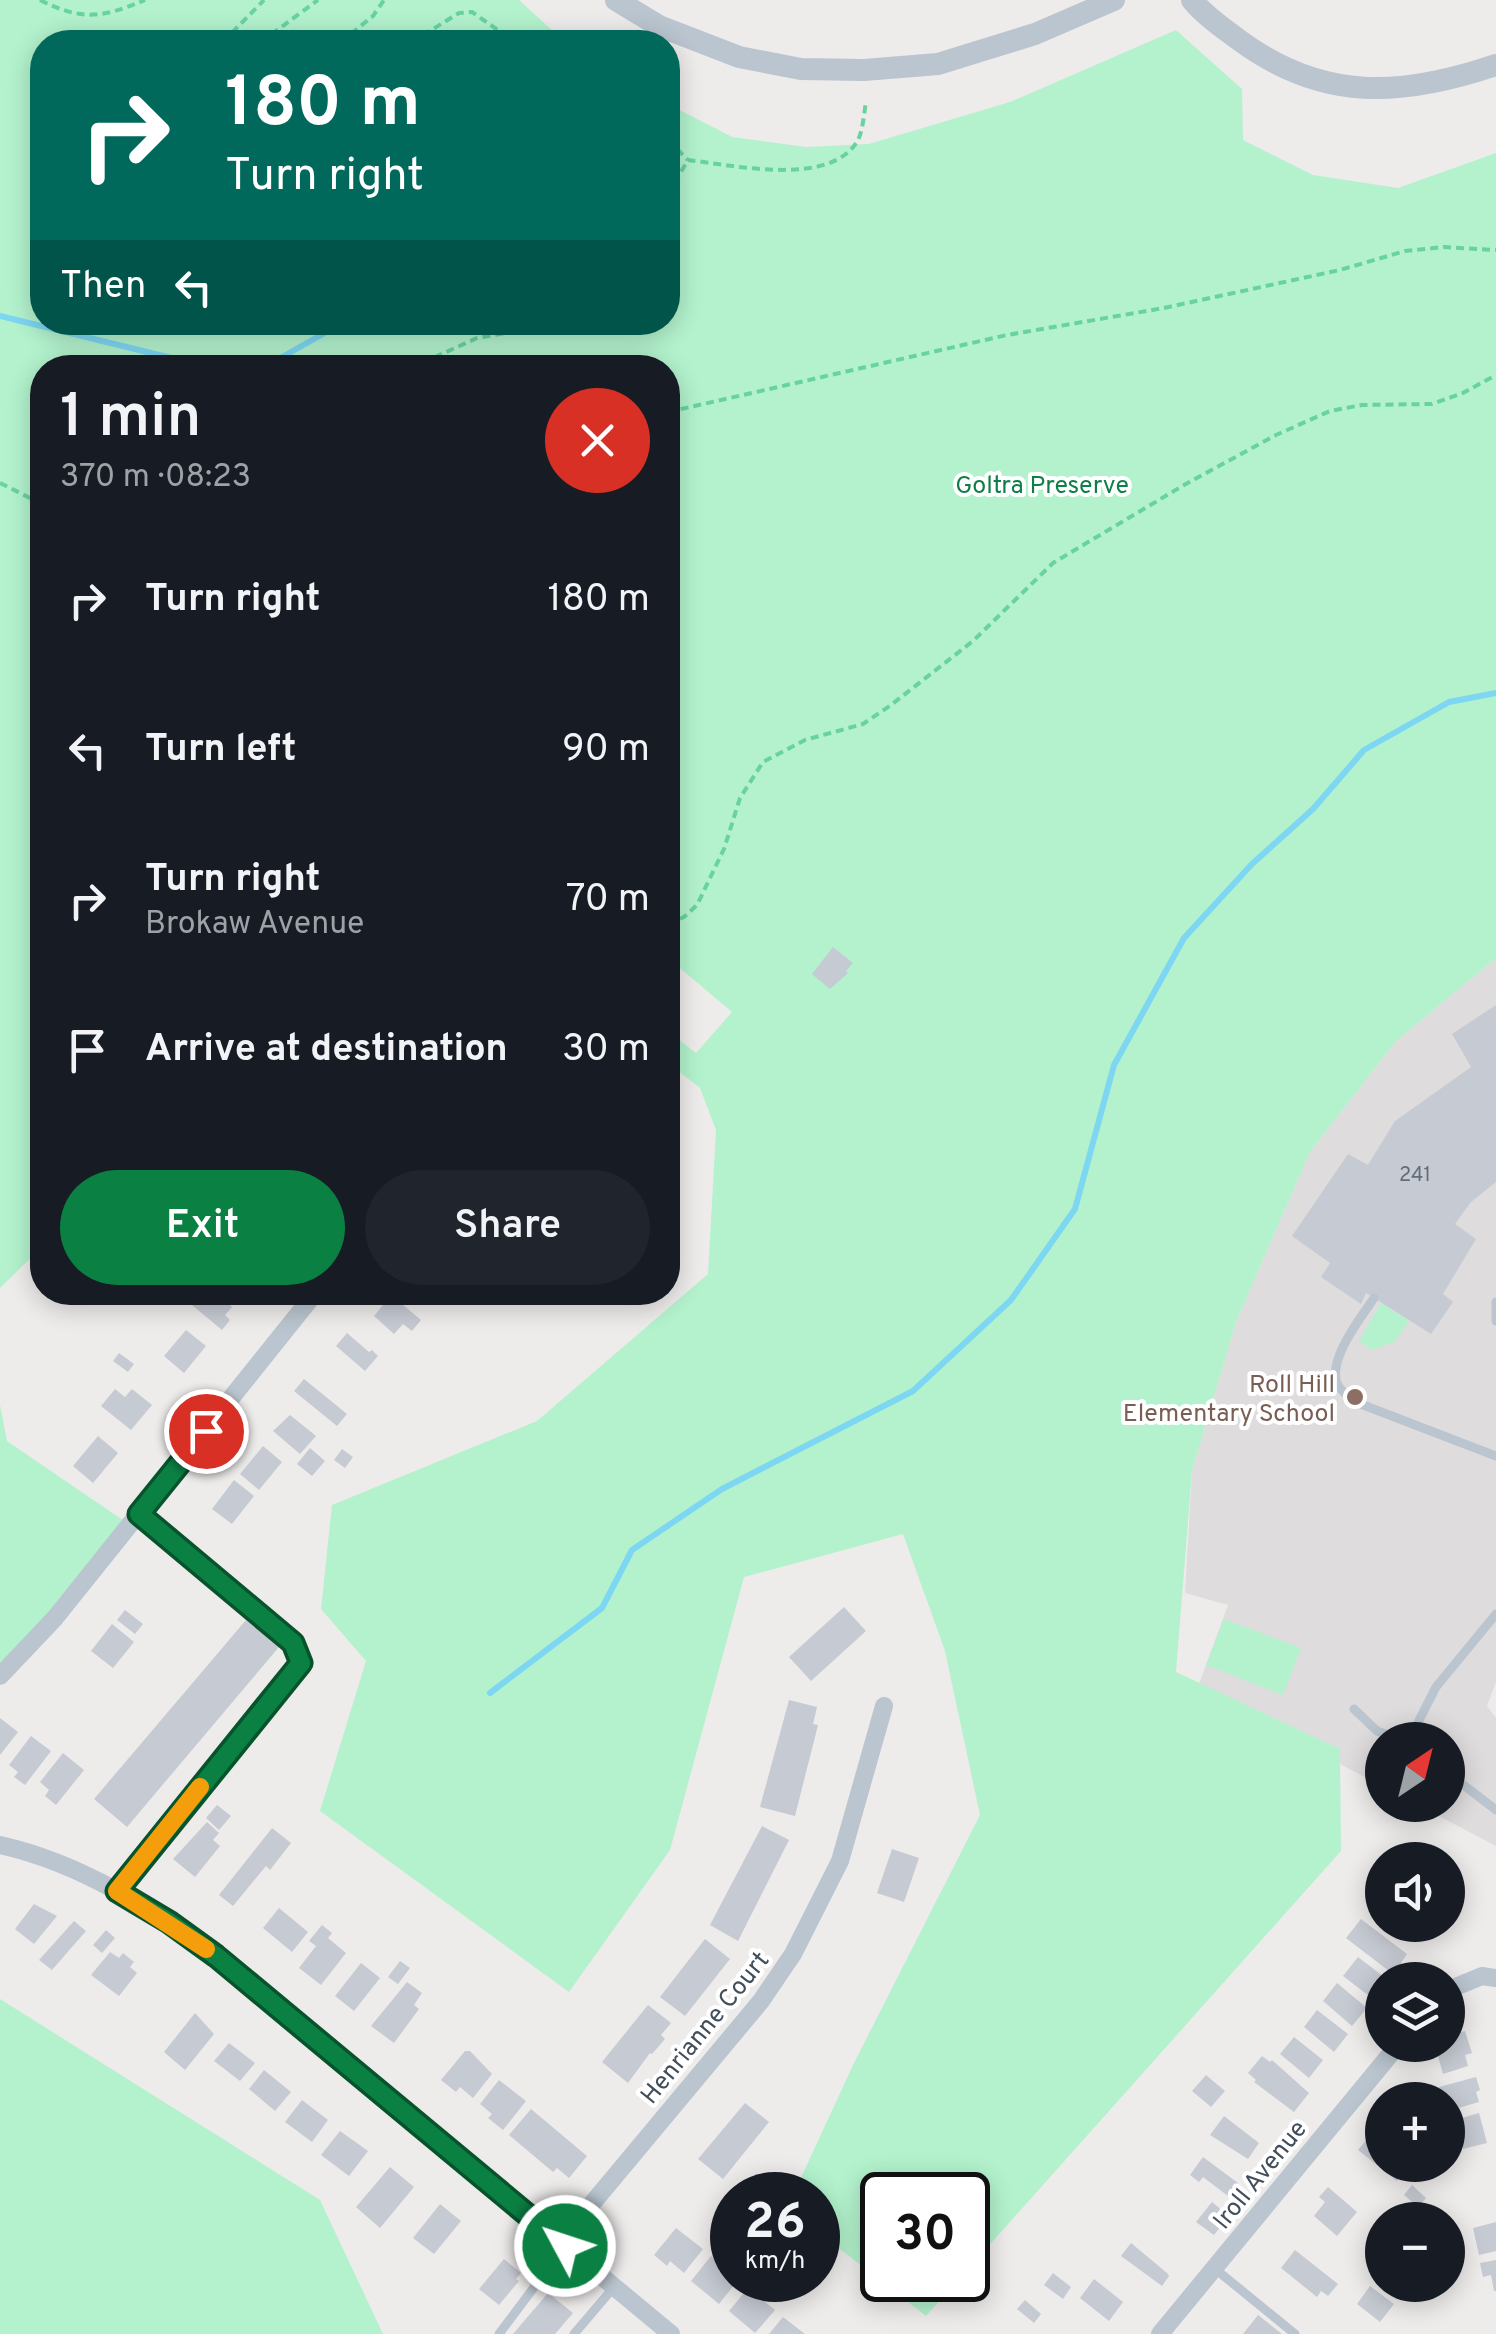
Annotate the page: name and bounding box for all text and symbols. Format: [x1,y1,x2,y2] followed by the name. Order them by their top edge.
[225,62,421,151] text: 180 m
[60,70,190,200] icon: right
[225,149,424,206] text: Turn right
[166,260,221,315] icon: left
[60,263,146,312] text: Then
[60,382,201,458] text: 1 min
[545,388,650,493] button: close
[60,458,251,498] text: 370 m · 08:23
[955,471,1129,503] park label: Goltra Preserve
[60,573,115,628] icon: right
[145,576,320,625] text: Turn right
[547,576,650,625] text: 180 m
[60,723,115,778] icon: left
[145,726,297,775] text: Turn left
[562,726,650,775] text: 90 m
[145,856,320,905] text: Turn right
[60,873,115,928] icon: right
[566,876,650,925] text: 70 m
[145,905,364,945] text: Brokaw Avenue
[60,1023,115,1078] icon: arrive
[145,1026,508,1075] text: Arrive at destination
[562,1026,650,1075] text: 30 m
[1399,1163,1431,1189] house number: 241
[60,1170,345,1285] button: Exit
[365,1170,650,1285] button: Share
[1123,1370,1335,1431] place label: Roll Hill Elementary School
[1344,1386,1366,1408] marker: Roll Hill Elementary School
[164,1389,249,1474] pin
[179,1404,234,1459] icon: arrive
[1365,1722,1465,1822] north arrow
[1365,1722,1465,2302] map controls
[1365,1842,1465,1942] button: sound
[635,1946,778,2112] street label: Henrianne Court
[1365,1962,1465,2062] button: layers
[1365,2082,1465,2182] button: +
[1207,2115,1315,2237] street label: Iroll Avenue
[860,2172,990,2302] speed limit sign: 30
[744,2193,806,2256] text: 26
[513,2194,617,2298] position arrow
[1365,2202,1465,2302] button: −
[745,2246,805,2278] text: km/h

